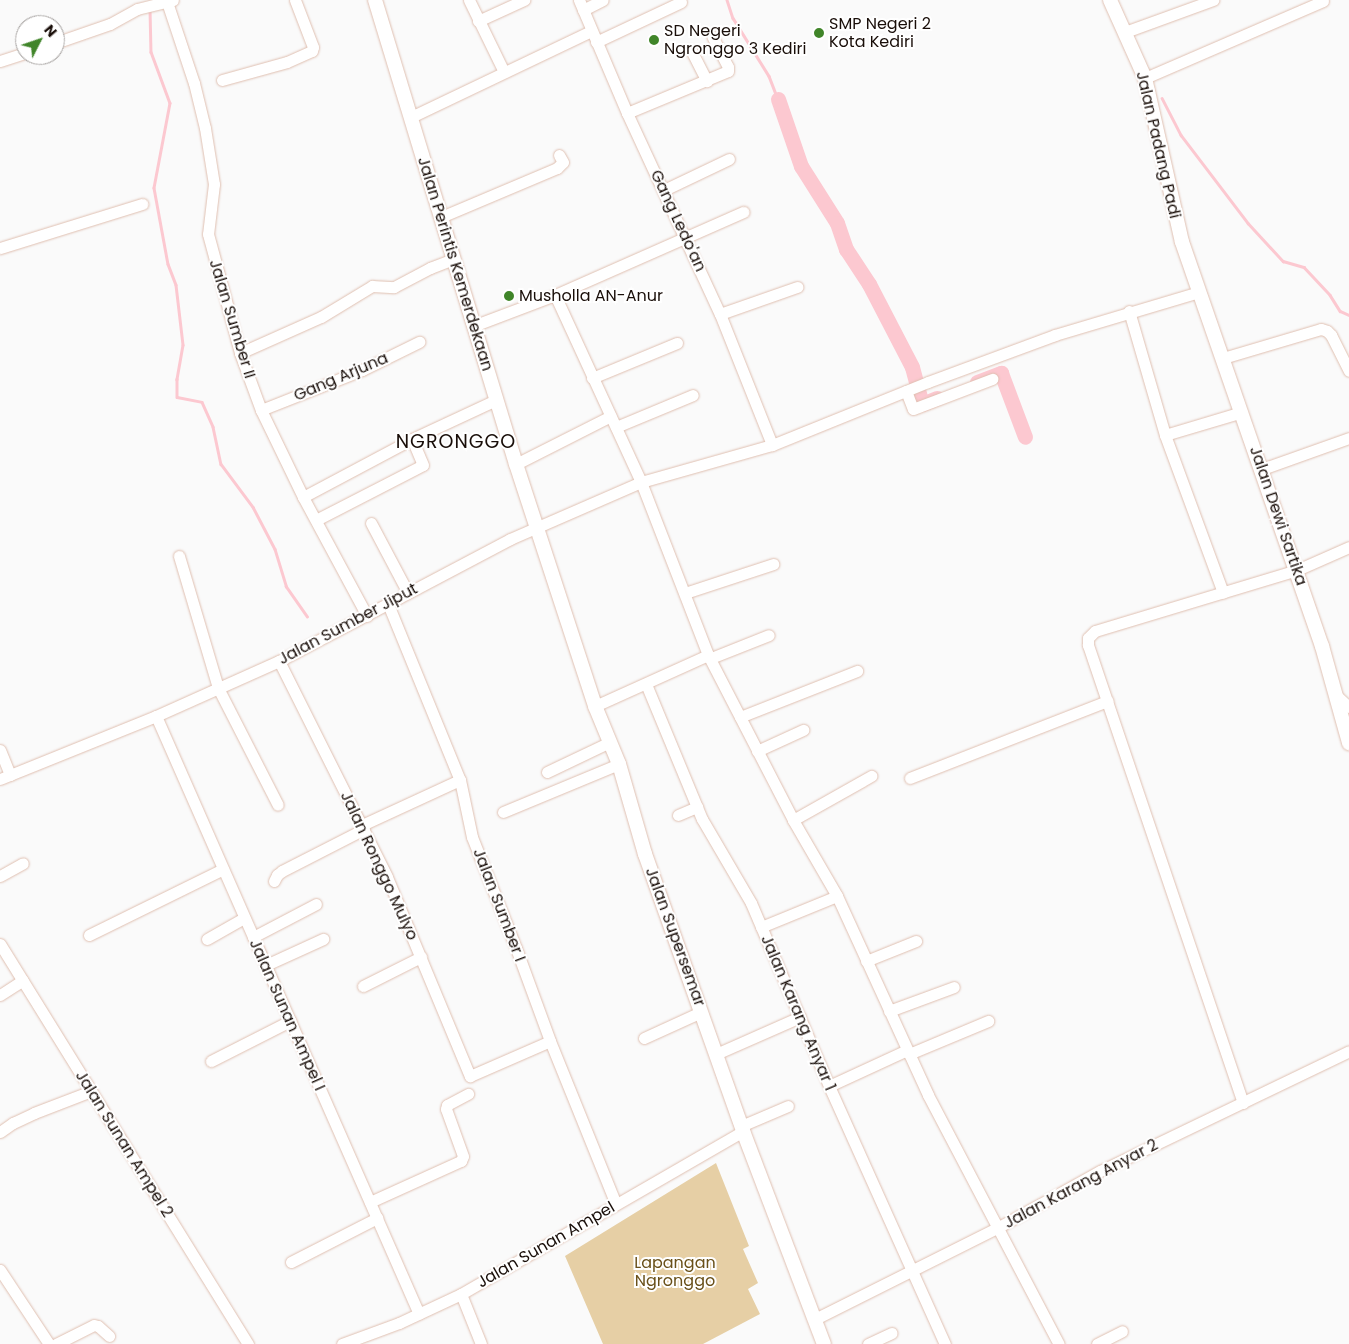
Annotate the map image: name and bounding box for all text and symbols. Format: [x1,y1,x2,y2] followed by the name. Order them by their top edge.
[829,14,931,52] place label: SMP Negeri 2 Kota Kediri
[15,15,65,65] north arrow
[40,20,62,41] text: N
[664,21,807,59] place label: SD Negeri Ngronggo 3 Kediri
[813,27,825,39] marker: SMP Negeri 2 Kota Kediri
[648,34,660,46] marker: SD Negeri Ngronggo 3 Kediri
[1132,70,1184,220] street label: Jalan Padang Padi
[413,155,497,373] street label: Jalan Perintis Kemerdekaan
[646,167,710,275] street label: Gang Ledo'an
[205,257,259,381] street label: Jalan Sumber II
[519,286,663,306] place label: Musholla AN-Anur
[503,290,515,302] marker: Musholla AN-Anur
[291,349,391,405] street label: Gang Arjuna
[395,431,517,453] district label: NGRONGGO
[1245,444,1311,588] street label: Jalan Dewi Sartika
[275,579,421,669] street label: Jalan Sumber Jiput
[336,788,422,944] street label: Jalan Ronggo Mulyo
[469,846,529,964] street label: Jalan Sumber I
[641,865,709,1009] street label: Jalan Supersemar
[756,932,840,1094] street label: Jalan Karang Anyar 1
[245,936,329,1094] street label: Jalan Sunan Ampel I
[71,1067,177,1221] street label: Jalan Sunan Ampel 2
[1001,1135,1161,1233] street label: Jalan Karang Anyar 2
[474,1198,618,1292] street label: Jalan Sunan Ampel
[634,1253,716,1291] park label: Lapangan Ngronggo

